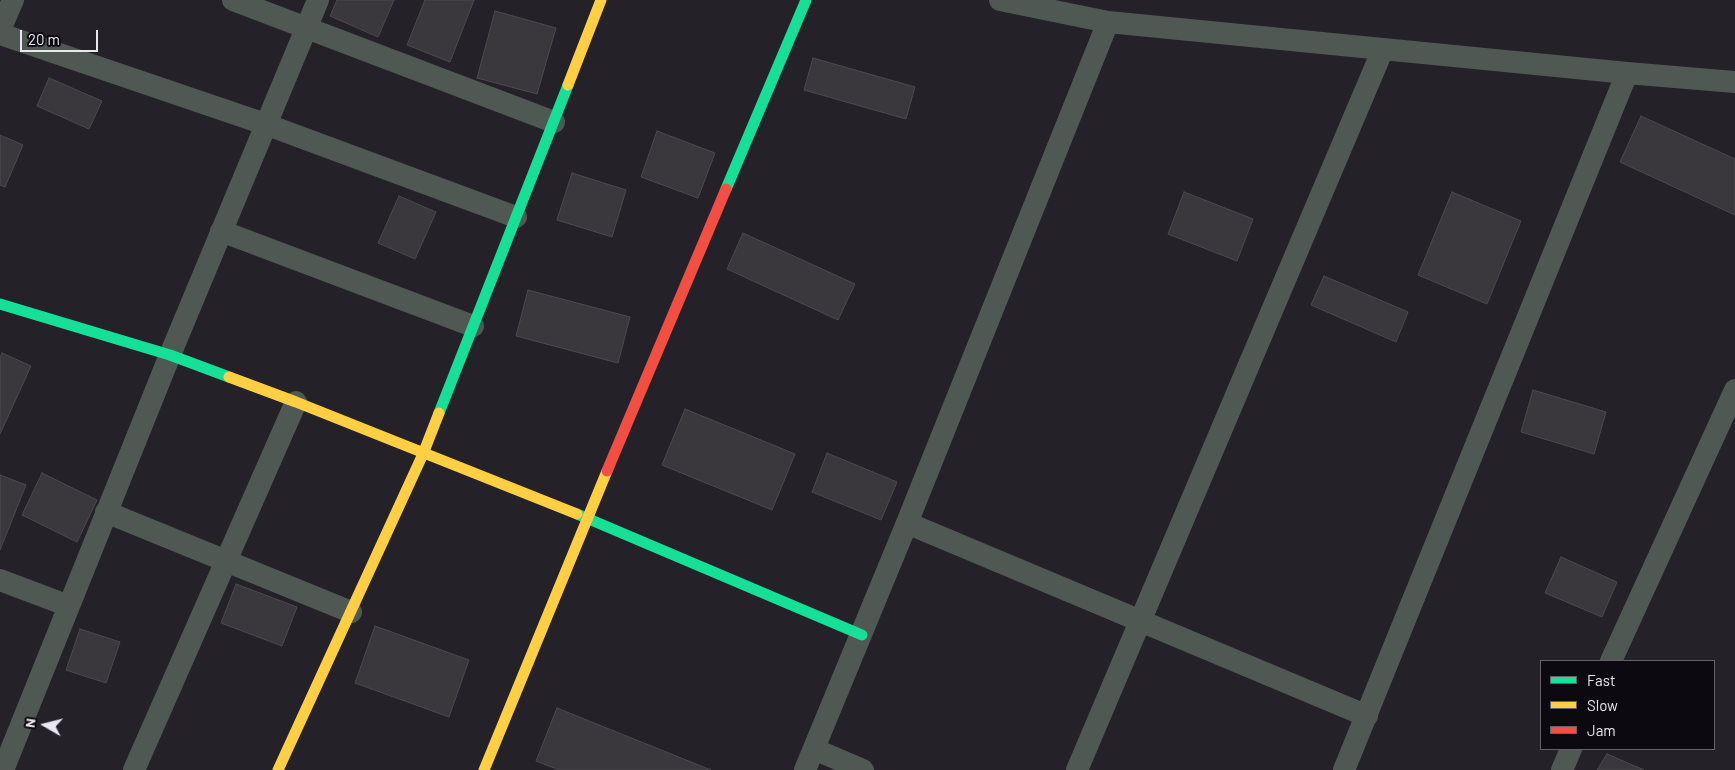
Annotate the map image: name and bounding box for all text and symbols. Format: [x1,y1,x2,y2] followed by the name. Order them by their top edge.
[22,20,100,52] scale bar
[28,30,60,48] text: 20 m
[1540,660,1715,750] legend
[1587,671,1615,689] text: Fast
[1587,696,1618,714] text: Slow
[20,700,70,750] north arrow
[21,717,39,729] text: N
[1587,721,1616,739] text: Jam

